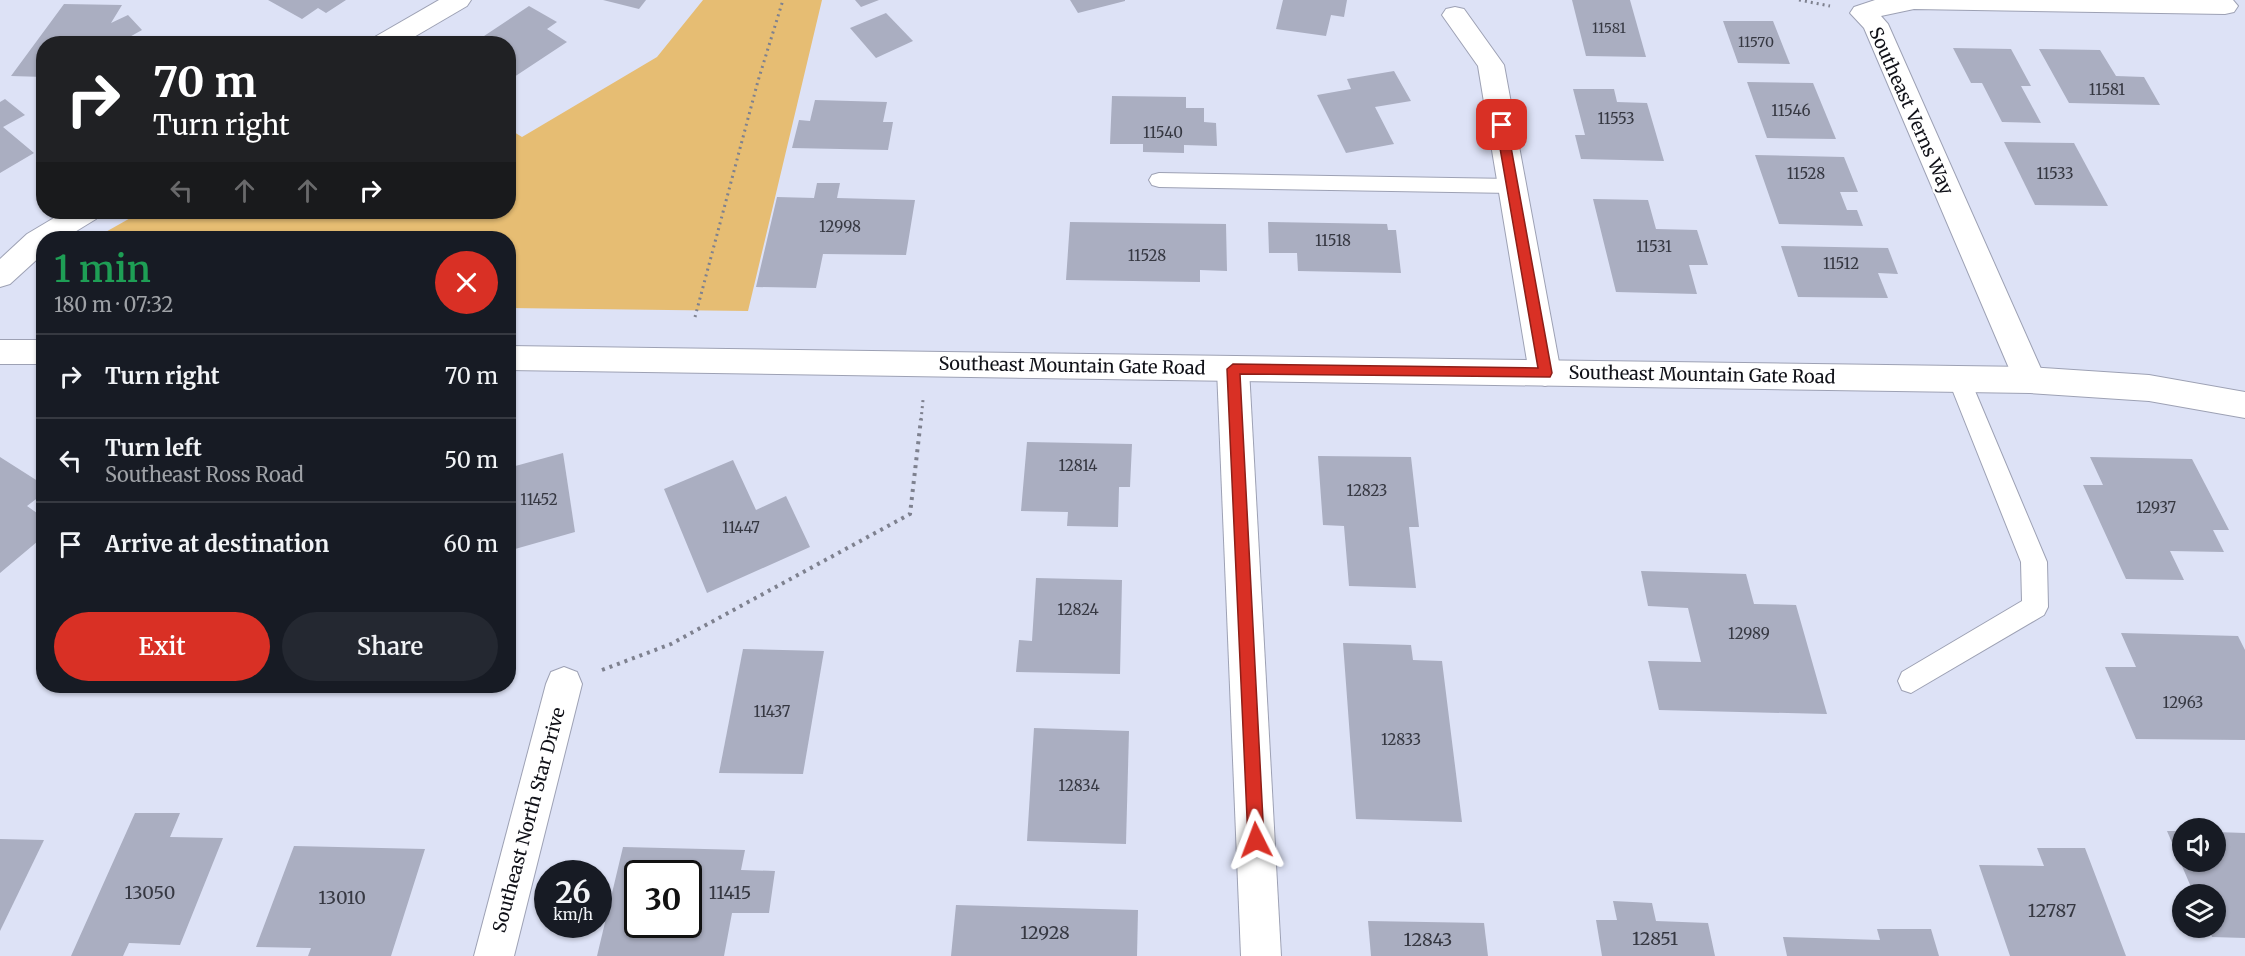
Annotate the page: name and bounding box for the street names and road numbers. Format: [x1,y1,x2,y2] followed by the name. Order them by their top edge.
[1864,23,1959,199] street label: Southeast Verns Way
[938,352,1206,379] street label: Southeast Mountain Gate Road
[1568,361,1836,388] street label: Southeast Mountain Gate Road
[487,705,570,935] street label: Southeast North Star Drive

